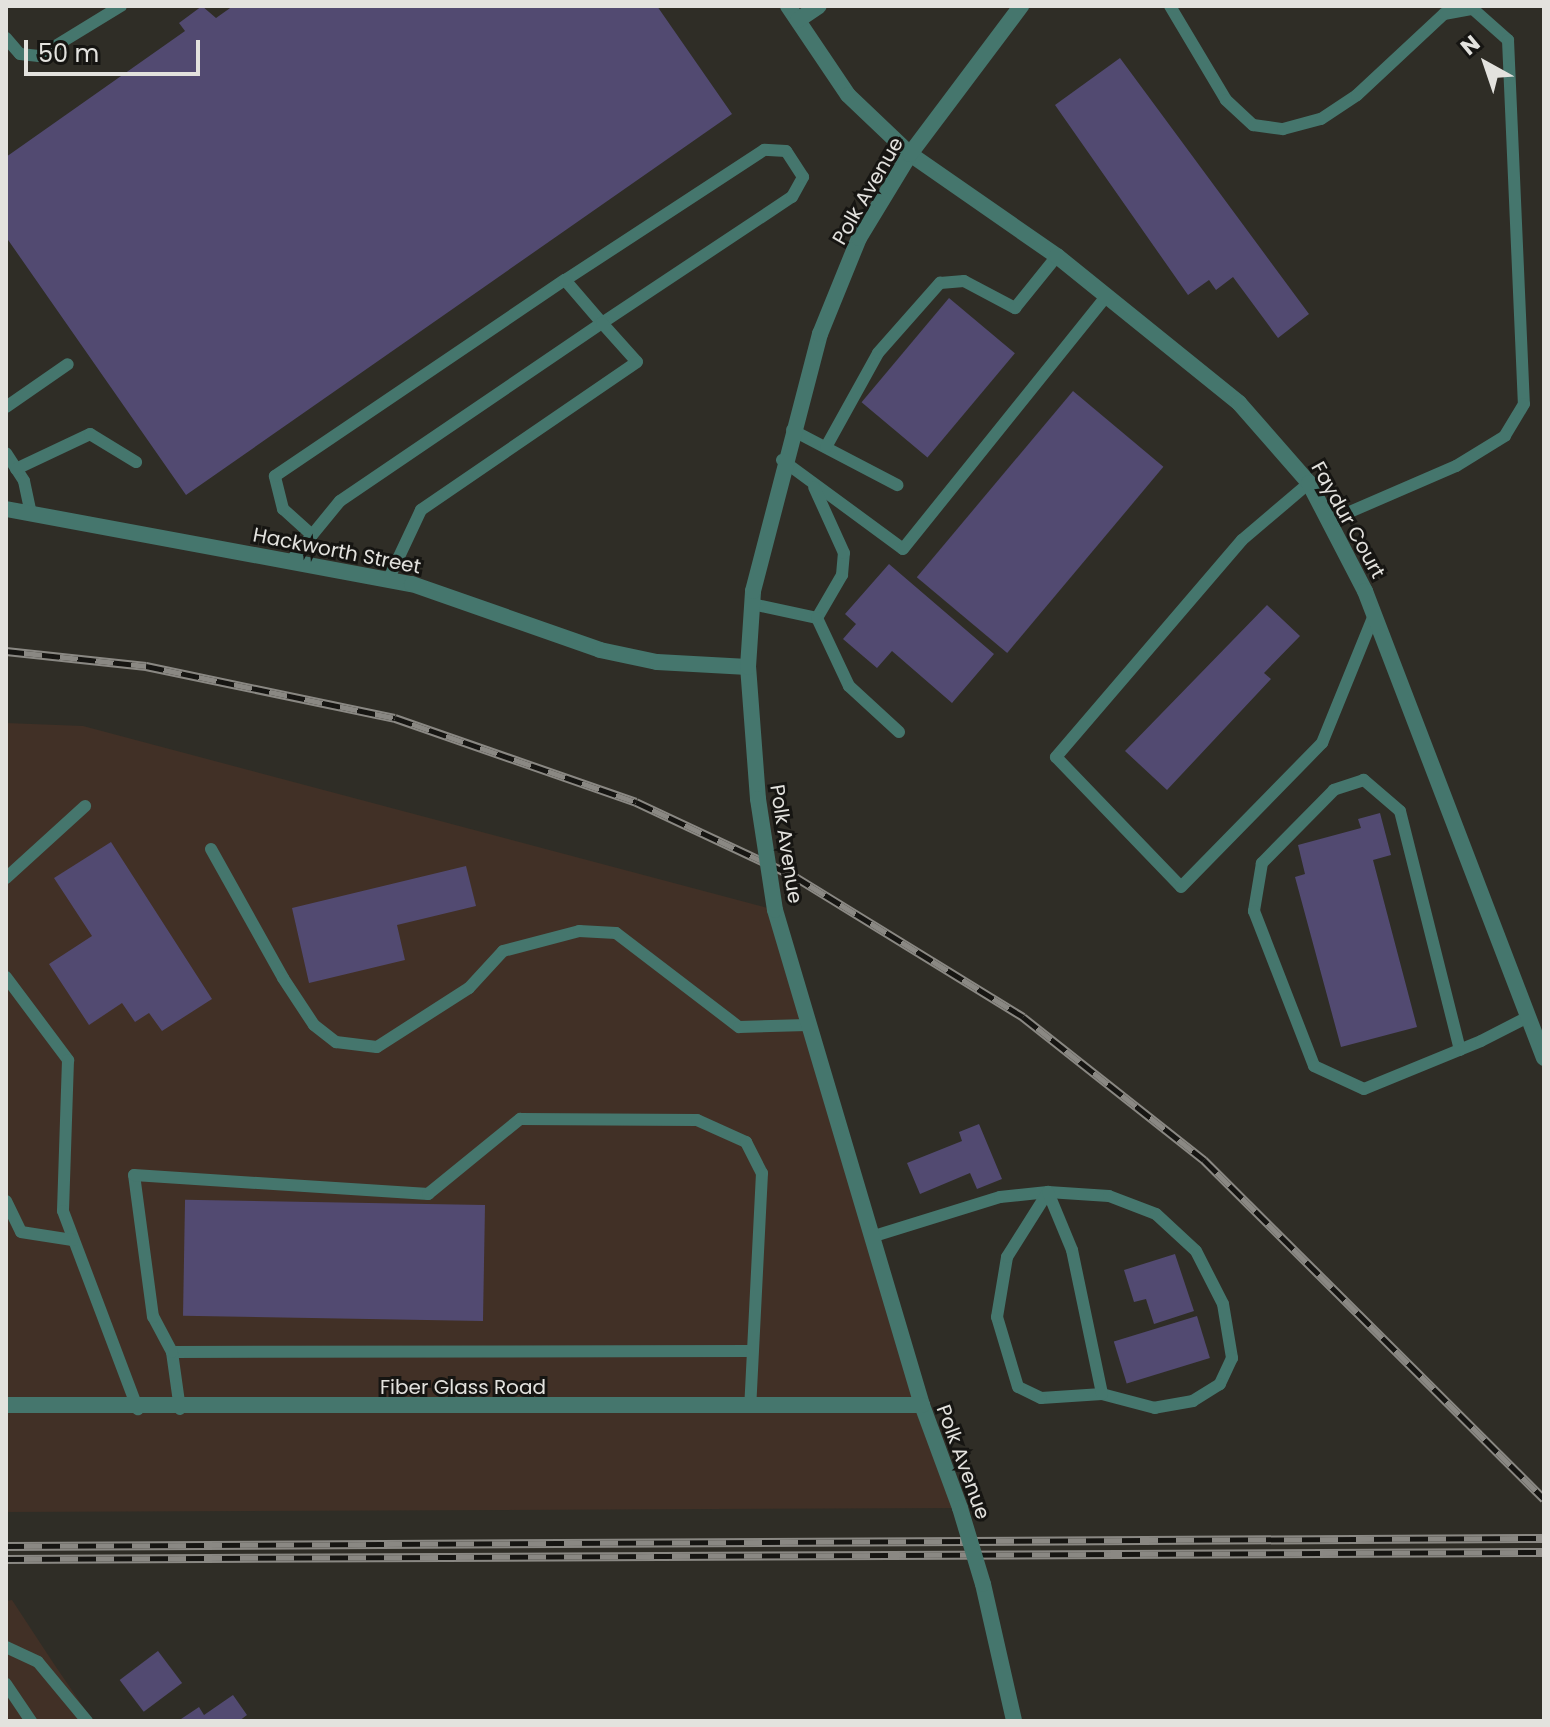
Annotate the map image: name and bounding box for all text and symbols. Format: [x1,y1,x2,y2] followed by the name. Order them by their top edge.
[28,24,204,74] scale bar
[1446,24,1526,104] north arrow
[1454,28,1487,62] text: N
[38,37,99,70] text: 50 m
[828,133,908,249] street label: Polk Avenue
[1306,457,1390,583] street label: Faydur Court
[251,523,423,579] street label: Hackworth Street
[765,783,807,905] street label: Polk Avenue
[380,1375,546,1399] street label: Fiber Glass Road
[931,1401,995,1523] street label: Polk Avenue

